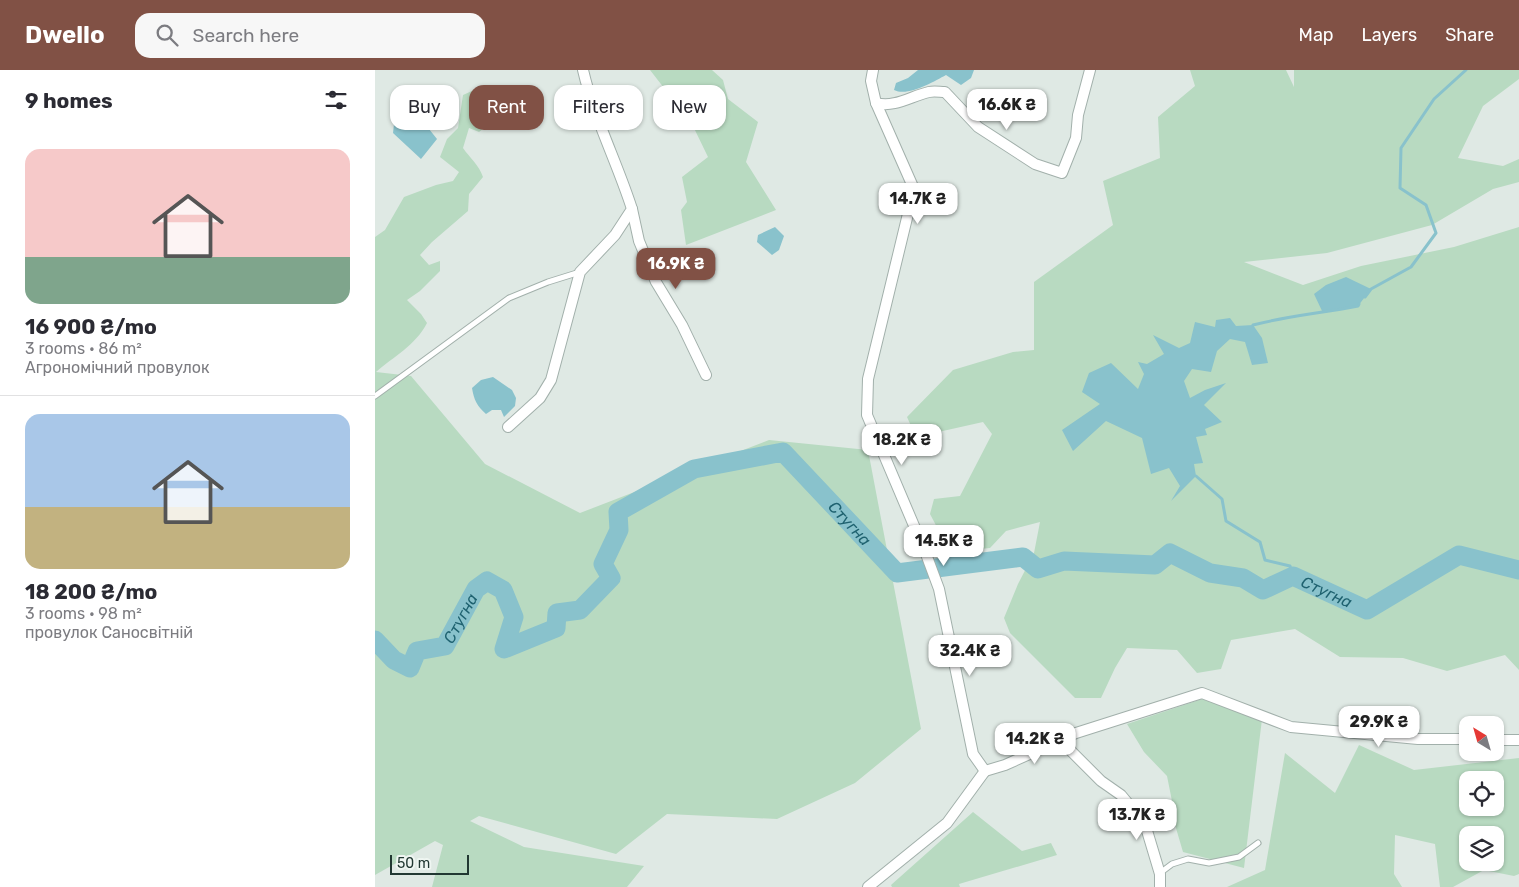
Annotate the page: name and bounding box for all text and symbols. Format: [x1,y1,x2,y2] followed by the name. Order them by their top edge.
[135,13,485,58] search box
[25,21,105,49] text: Dwello
[153,21,181,49] icon: search
[193,24,299,47] text: Search here
[1299,24,1334,46] text: Map
[1362,24,1417,46] text: Layers
[1445,24,1494,46] text: Share
[390,85,459,130] chip: Buy
[469,85,544,130] chip: Rent
[554,85,643,130] chip: Filters
[653,85,726,130] chip: New
[322,86,350,114] icon: filters
[25,88,113,113] text: 9 homes
[961,88,1053,131] pin: 16.6K ₴
[978,95,1036,114] text: 16.6K ₴
[143,181,233,271] icon: home
[872,182,964,225] pin: 14.7K ₴
[890,189,946,208] text: 14.7K ₴
[630,248,722,290] pin: 16.9K ₴
[647,254,705,273] text: 16.9K ₴
[25,314,157,339] text: 16 900 ₴/mo
[25,339,142,358] text: 3 rooms · 86 m²
[25,358,209,377] text: Агрономічний провулок
[856,424,948,466] pin: 18.2K ₴
[873,430,931,449] text: 18.2K ₴
[143,447,233,537] icon: home
[824,497,875,549] water label: Стугна
[898,524,990,567] pin: 14.5K ₴
[915,531,973,550] text: 14.5K ₴
[1298,572,1355,612] water label: Стугна
[25,579,157,604] text: 18 200 ₴/mo
[439,590,482,647] water label: Стугна
[25,604,142,623] text: 3 rooms · 98 m²
[25,623,193,642] text: провулок Саносвітній
[924,634,1016,677] pin: 32.4K ₴
[939,641,1001,660] text: 32.4K ₴
[1333,706,1425,748] pin: 29.9K ₴
[1350,712,1408,731] text: 29.9K ₴
[1459,716,1504,761] north arrow
[1459,716,1504,871] map controls
[989,722,1081,765] pin: 14.2K ₴
[1006,729,1064,748] text: 14.2K ₴
[1459,771,1504,816] button: locate
[1091,798,1183,841] pin: 13.7K ₴
[1109,805,1165,824] text: 13.7K ₴
[1459,826,1504,871] button: layers
[390,852,469,875] scale bar
[397,855,430,872] text: 50 m

